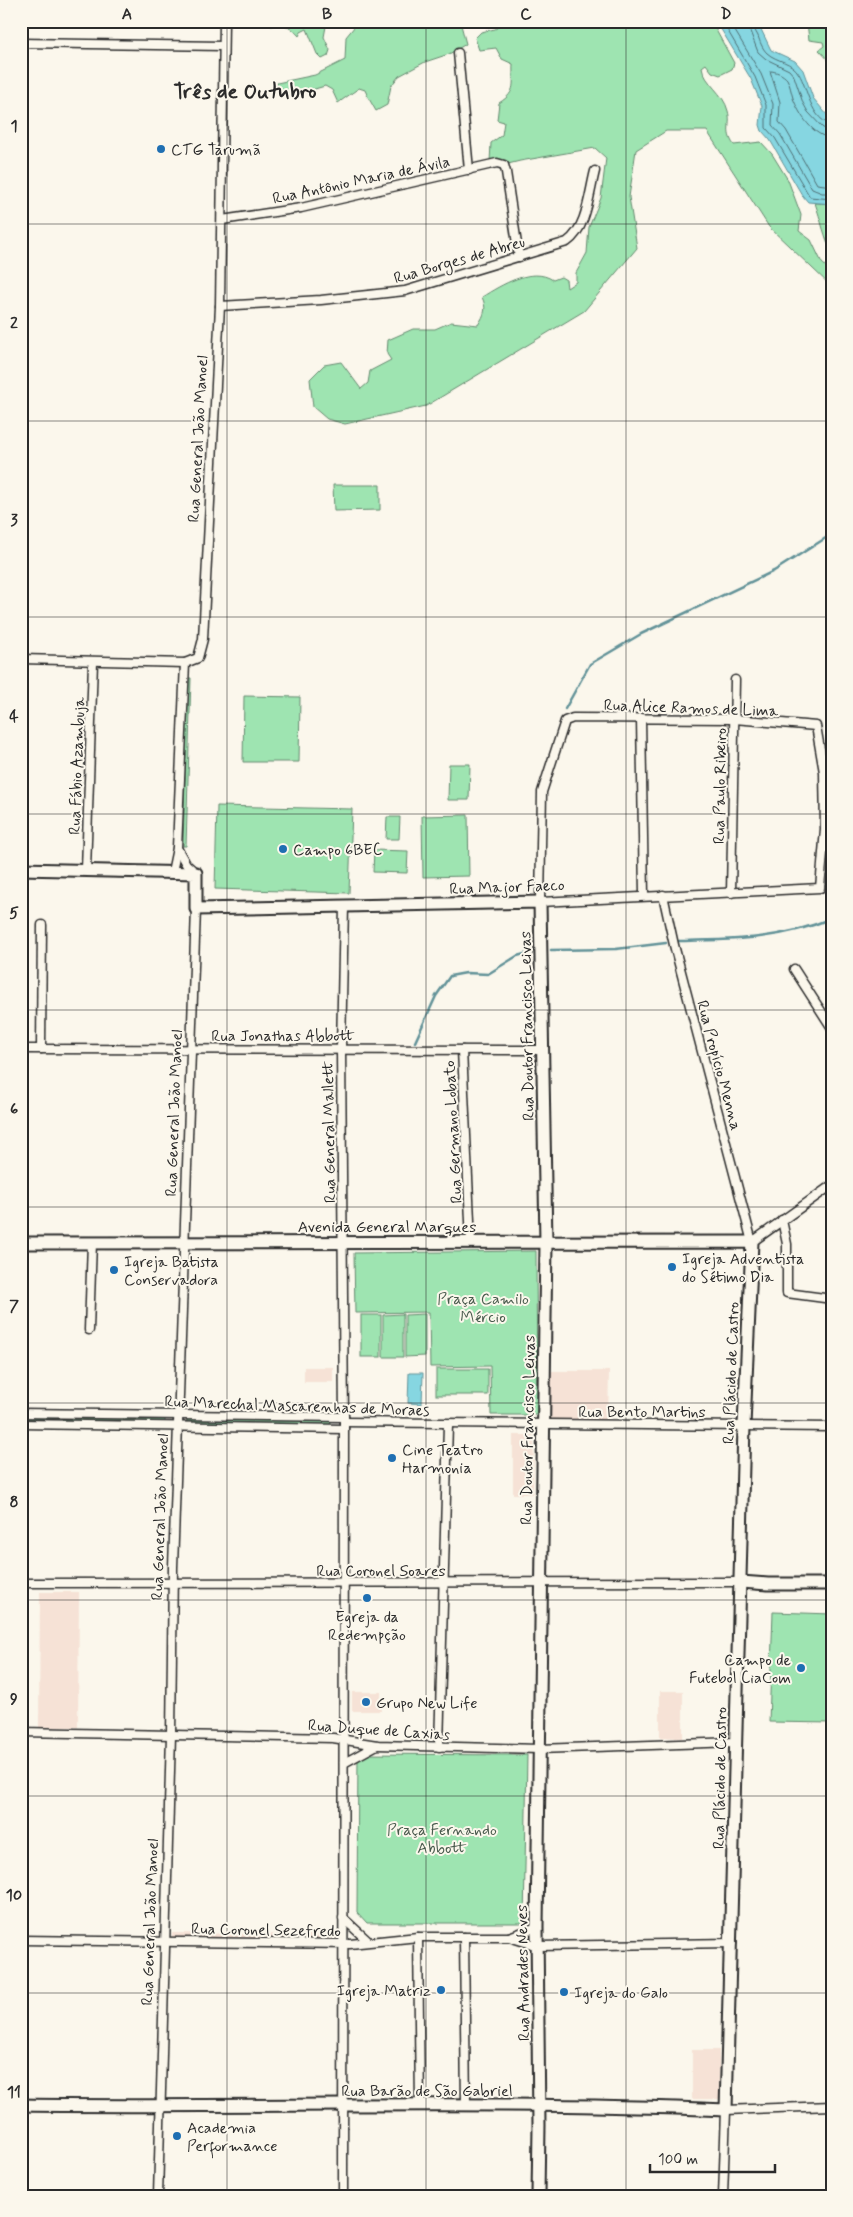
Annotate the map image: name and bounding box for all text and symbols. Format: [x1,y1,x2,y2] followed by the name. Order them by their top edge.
[122,4,132,25] text: A
[322,4,332,25] text: B
[520,4,532,25] text: C
[720,4,732,25] text: D
[173,78,317,106] district label: Três de Outubro
[10,116,18,137] text: 1
[171,140,261,161] place label: CTG Tarumã
[155,143,167,155] marker: CTG Tarumã
[271,151,452,210] street label: Rua Antônio Maria de Ávila
[391,232,528,290] street label: Rua Borges de Abreu
[10,313,18,334] text: 2
[184,355,213,523] street label: Rua General João Manoel
[10,510,18,531] text: 3
[603,695,779,722] street label: Rua Alice Ramos de Lima
[65,696,90,835] street label: Rua Fábio Azambuja
[9,706,19,727] text: 4
[709,727,732,844] street label: Rua Paulo Ribeiro
[293,840,382,861] place label: Campo 6BEC
[277,843,289,855] marker: Campo 6BEC
[449,875,565,900] street label: Rua Major Faeco
[9,903,19,924] text: 5
[515,931,540,1121] street label: Rua Doutor Francisco Leivas
[691,998,746,1133] street label: Rua Propício Menna
[211,1026,355,1047] street label: Rua Jonathas Abbott
[161,1029,188,1197] street label: Rua General João Manoel
[318,1060,341,1203] street label: Rua General Mallett
[439,1060,468,1204] street label: Rua Germano Lobato
[10,1099,18,1120] text: 6
[298,1217,476,1238] street label: Avenida General Marques
[682,1249,804,1288] place label: Igreja Adventista do Sétimo Dia
[124,1252,219,1291] place label: Igreja Batista Conservadora
[666,1261,678,1273] marker: Igreja Adventista do Sétimo Dia
[108,1264,120,1276] marker: Igreja Batista Conservadora
[437,1289,529,1328] park label: Praça Camilo Mércio
[9,1296,19,1317] text: 7
[719,1301,744,1445] street label: Rua Plácido de Castro
[516,1335,541,1525] street label: Rua Doutor Francisco Leivas
[164,1391,430,1422] street label: Rua Marechal Mascarenhas de Moraes
[578,1402,706,1423] street label: Rua Bento Martins
[147,1433,174,1601] street label: Rua General João Manoel
[402,1440,483,1479] place label: Cine Teatro Harmonia
[386,1452,398,1464] marker: Cine Teatro Harmonia
[9,1492,19,1513] text: 8
[316,1561,446,1582] street label: Rua Coronel Soares
[361,1592,373,1604] marker: Egreja da Redempção
[328,1607,406,1646] place label: Egreja da Redempção
[689,1650,791,1689] place label: Campo de Futebol CiaCom
[795,1662,807,1674] marker: Campo de Futebol CiaCom
[10,1689,18,1710] text: 9
[376,1693,477,1714] place label: Grupo New Life
[360,1696,372,1708] marker: Grupo New Life
[709,1706,732,1849] street label: Rua Plácido de Castro
[307,1715,451,1746] street label: Rua Duque de Caxias
[387,1820,497,1859] park label: Praça Fernando Abbott
[137,1838,164,2006] street label: Rua General João Manoel
[6,1885,22,1906] text: 10
[512,1905,535,2041] street label: Rua Andrades Neves
[191,1919,341,1942] street label: Rua Coronel Sezefredo
[337,1981,431,2002] place label: Igreja Matriz
[574,1983,668,2004] place label: Igreja do Galo
[435,1984,447,1996] marker: Igreja Matriz
[558,1986,570,1998] marker: Igreja do Galo
[341,2081,513,2102] street label: Rua Barão de São Gabriel
[7,2082,21,2103] text: 11
[187,2118,278,2159] place label: Academia Performance
[171,2130,183,2142] marker: Academia Performance
[650,2142,776,2174] scale bar
[658,2150,698,2170] text: 100 m

